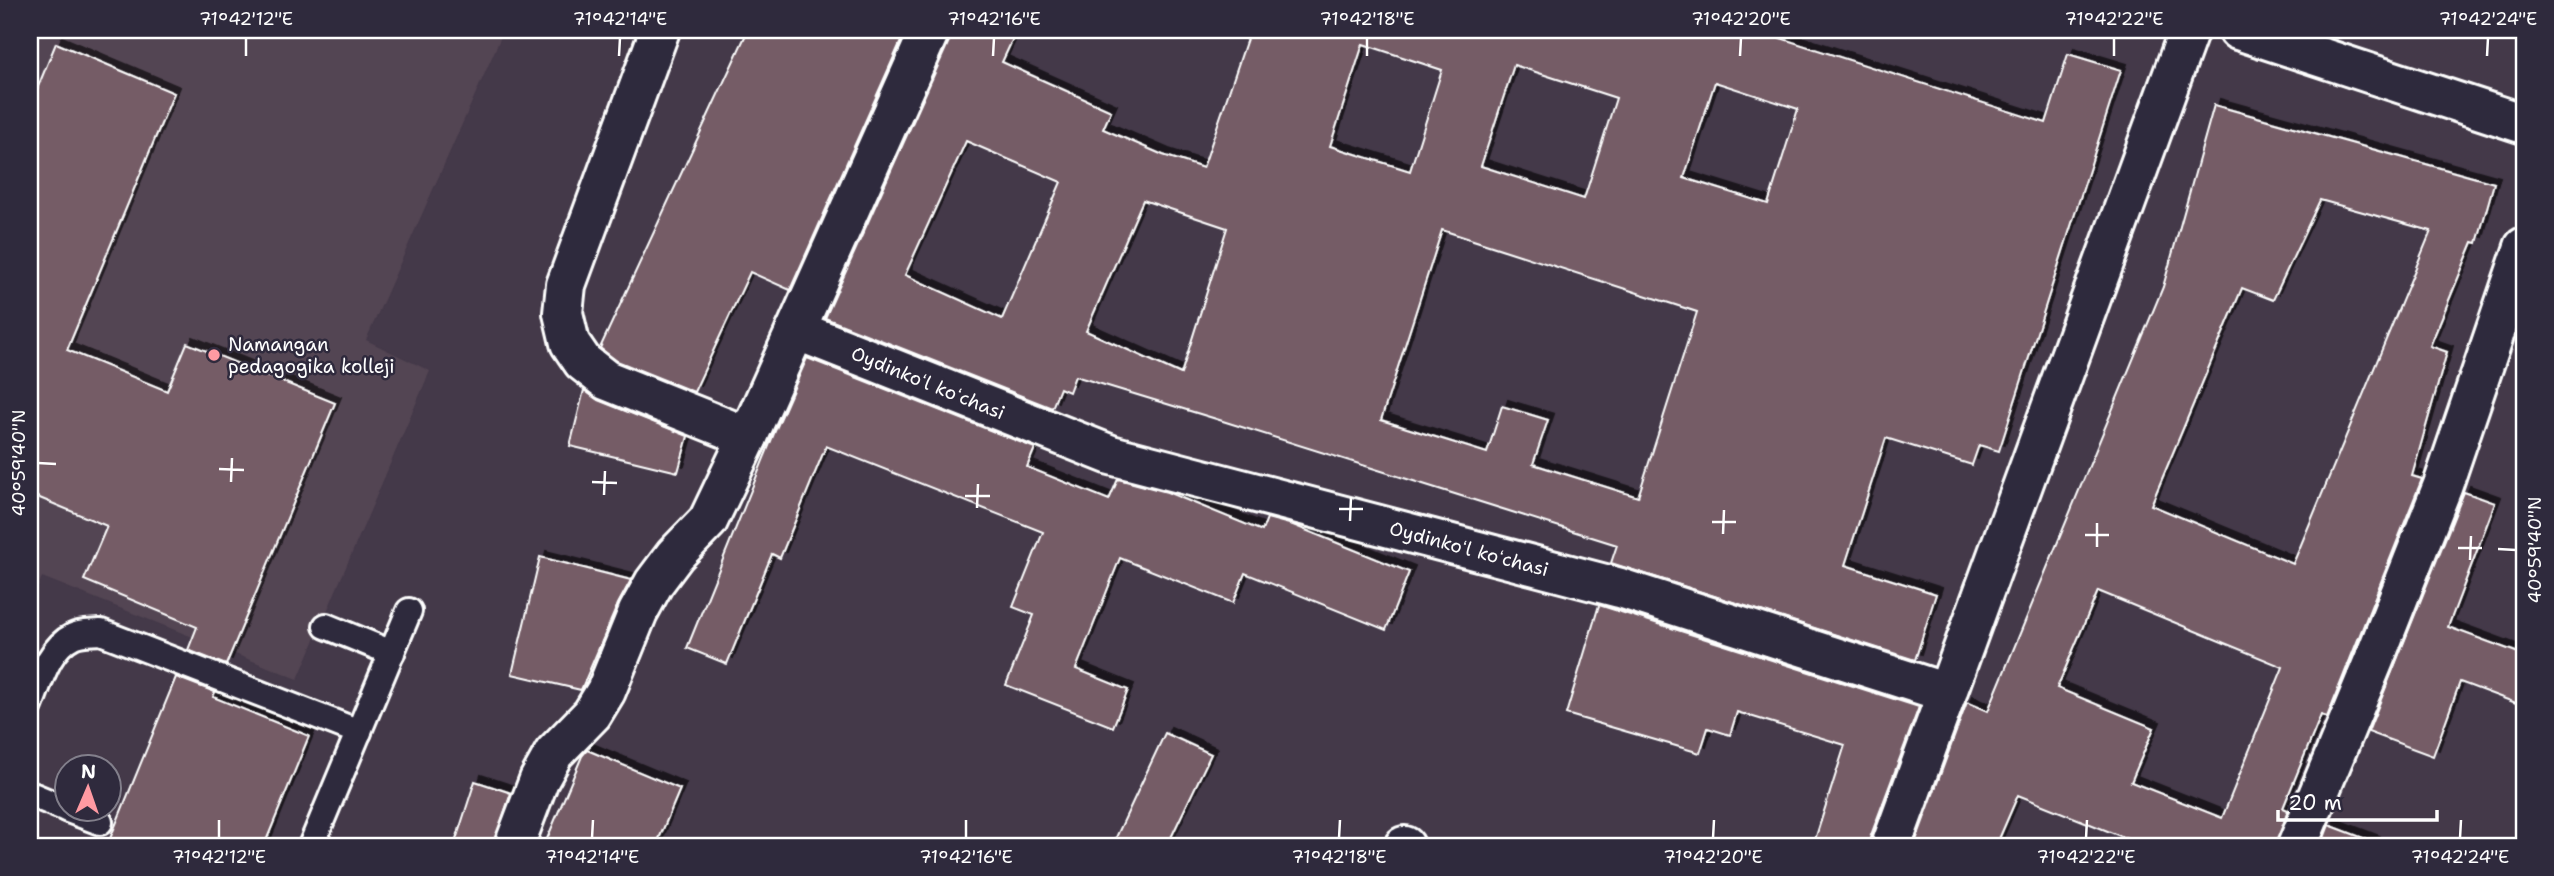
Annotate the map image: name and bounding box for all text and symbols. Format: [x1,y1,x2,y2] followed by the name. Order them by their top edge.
[199,7,293,31] text: 71°42'12"E
[573,7,667,31] text: 71°42'14"E
[947,7,1041,31] text: 71°42'16"E
[1320,7,1414,31] text: 71°42'18"E
[1691,7,1791,31] text: 71°42'20"E
[2065,7,2163,31] text: 71°42'22"E
[2439,7,2537,31] text: 71°42'24"E
[228,332,395,379] place label: Namangan pedagogika kolleji
[847,341,1009,425] street label: Oydinkoʻl koʻchasi
[206,347,222,363] marker: Namangan pedagogika kolleji
[7,409,31,517] text: 40°59'40"N
[2523,496,2547,604] text: 40°59'40"N
[1387,516,1551,582] street label: Oydinkoʻl koʻchasi
[52,754,122,824] north arrow
[81,759,97,784] text: N
[2278,778,2437,822] scale bar
[2288,789,2342,817] text: 20 m
[172,845,266,869] text: 71°42'12"E
[545,845,639,869] text: 71°42'14"E
[919,845,1013,869] text: 71°42'16"E
[1292,845,1386,869] text: 71°42'18"E
[1663,845,1763,869] text: 71°42'20"E
[2037,845,2135,869] text: 71°42'22"E
[2411,845,2509,869] text: 71°42'24"E

